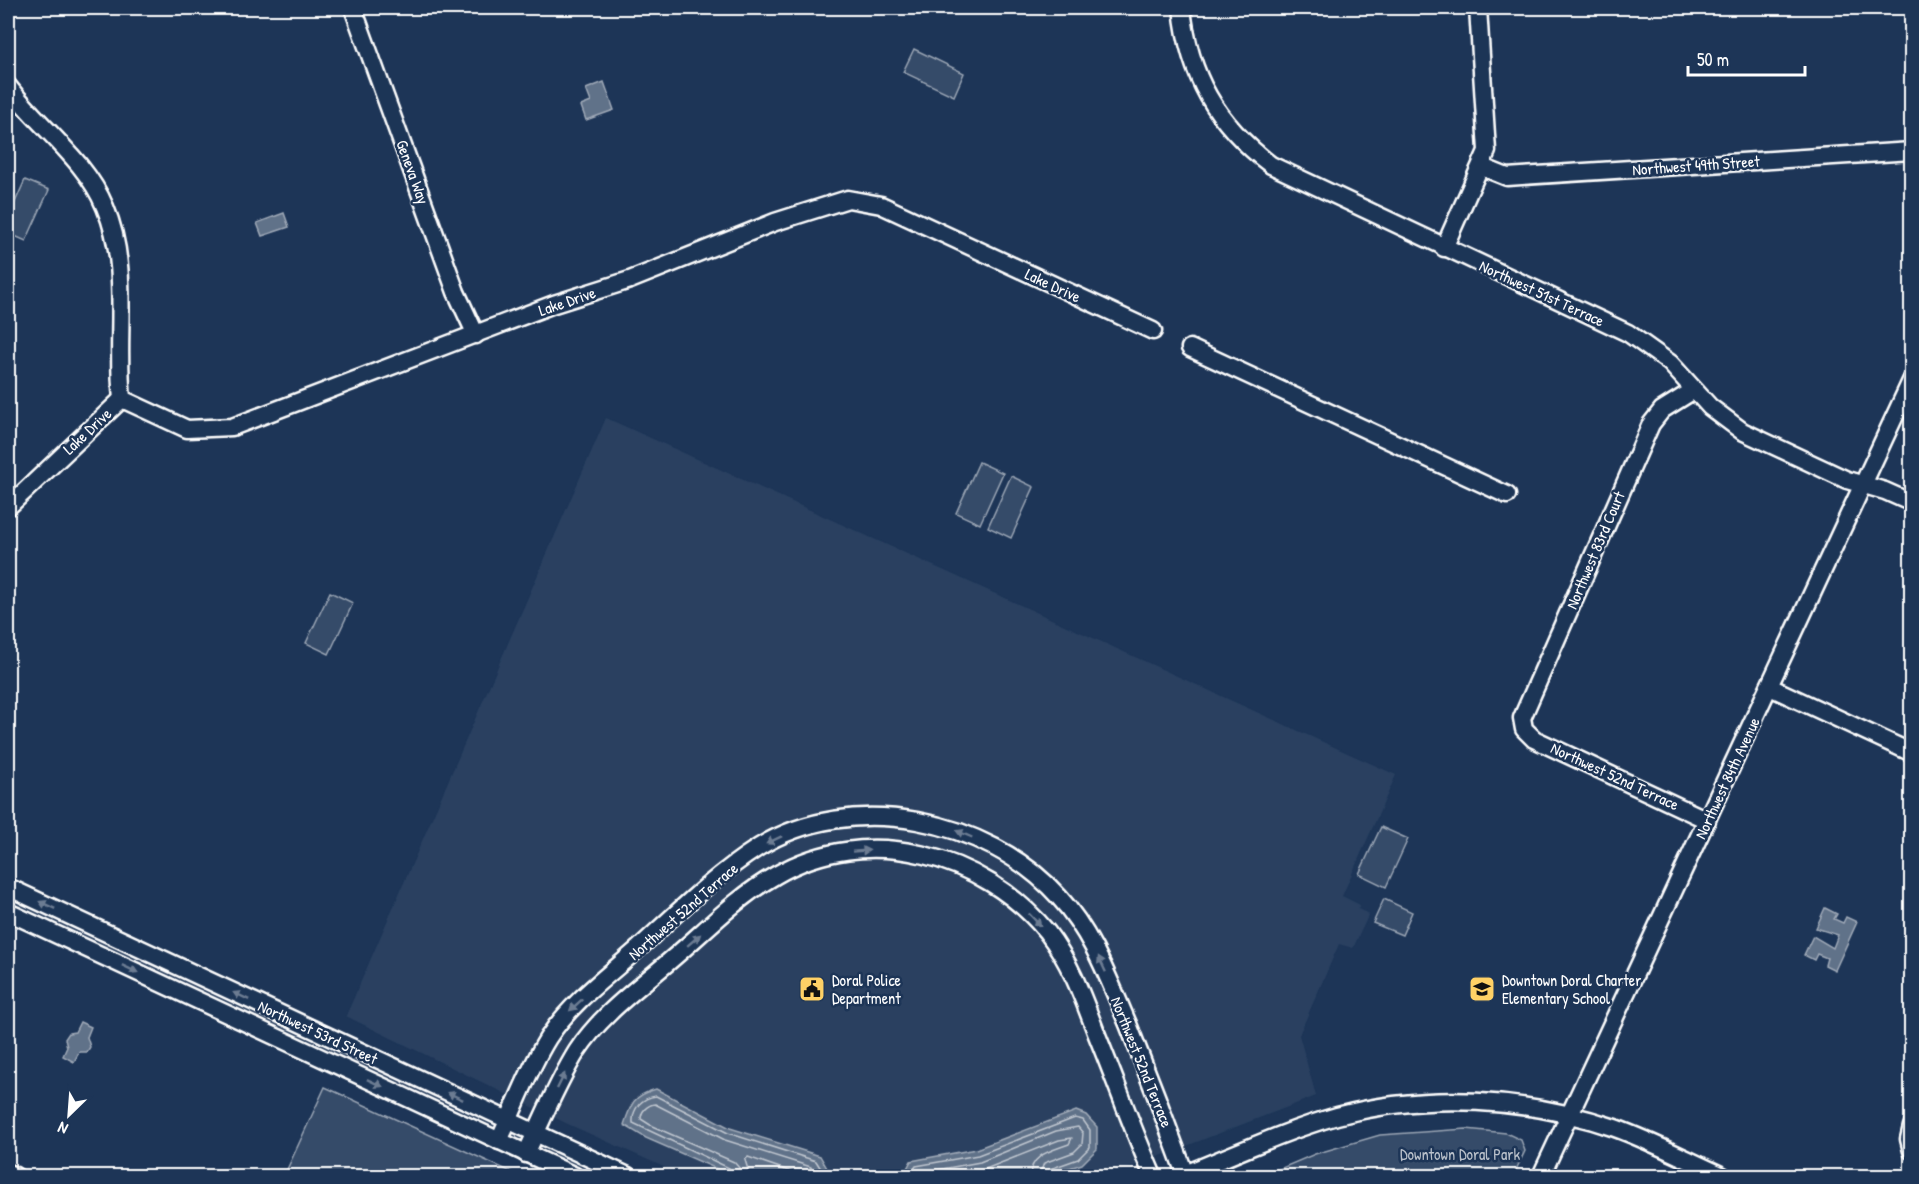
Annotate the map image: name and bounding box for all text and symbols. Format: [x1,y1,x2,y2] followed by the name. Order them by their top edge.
[1688,39,1805,77] scale bar
[1697,47,1729,72] text: 50 m
[391,137,435,207] street label: Geneva Way
[1632,150,1761,180] street label: Northwest 49th Street
[1476,254,1609,332] street label: Northwest 51st Terrace
[1022,263,1085,308] street label: Lake Drive
[536,281,599,321] street label: Lake Drive
[58,402,117,459] street label: Lake Drive
[1560,487,1630,612] street label: Northwest 83rd Court
[1689,713,1765,842] street label: Northwest 84th Avenue
[1547,737,1683,816] street label: Northwest 52nd Terrace
[954,829,972,839] one-way arrow
[765,835,782,845] one-way arrow
[852,846,871,856] one-way arrow
[623,857,743,965] street label: Northwest 52nd Terrace
[38,901,55,910] one-way arrow
[1028,913,1042,928] one-way arrow
[686,934,701,947] one-way arrow
[1097,955,1106,972] one-way arrow
[121,965,138,974] one-way arrow
[832,969,902,1009] place label: Doral Police Department
[1502,969,1641,1009] place label: Downtown Doral Charter Elementary School
[797,974,827,1004] public building icon: Doral Police Department
[1467,974,1497,1004] school or university icon: Downtown Doral Charter Elementary School
[232,991,249,1000] one-way arrow
[1106,993,1178,1131] street label: Northwest 52nd Terrace
[255,995,382,1070] street label: Northwest 53rd Street
[569,998,584,1012] one-way arrow
[557,1072,566,1089] one-way arrow
[367,1078,384,1087] one-way arrow
[39,1085,99,1145] north arrow
[447,1091,464,1100] one-way arrow
[54,1117,71,1140] text: N
[1400,1143,1520,1165] park label: Downtown Doral Park

